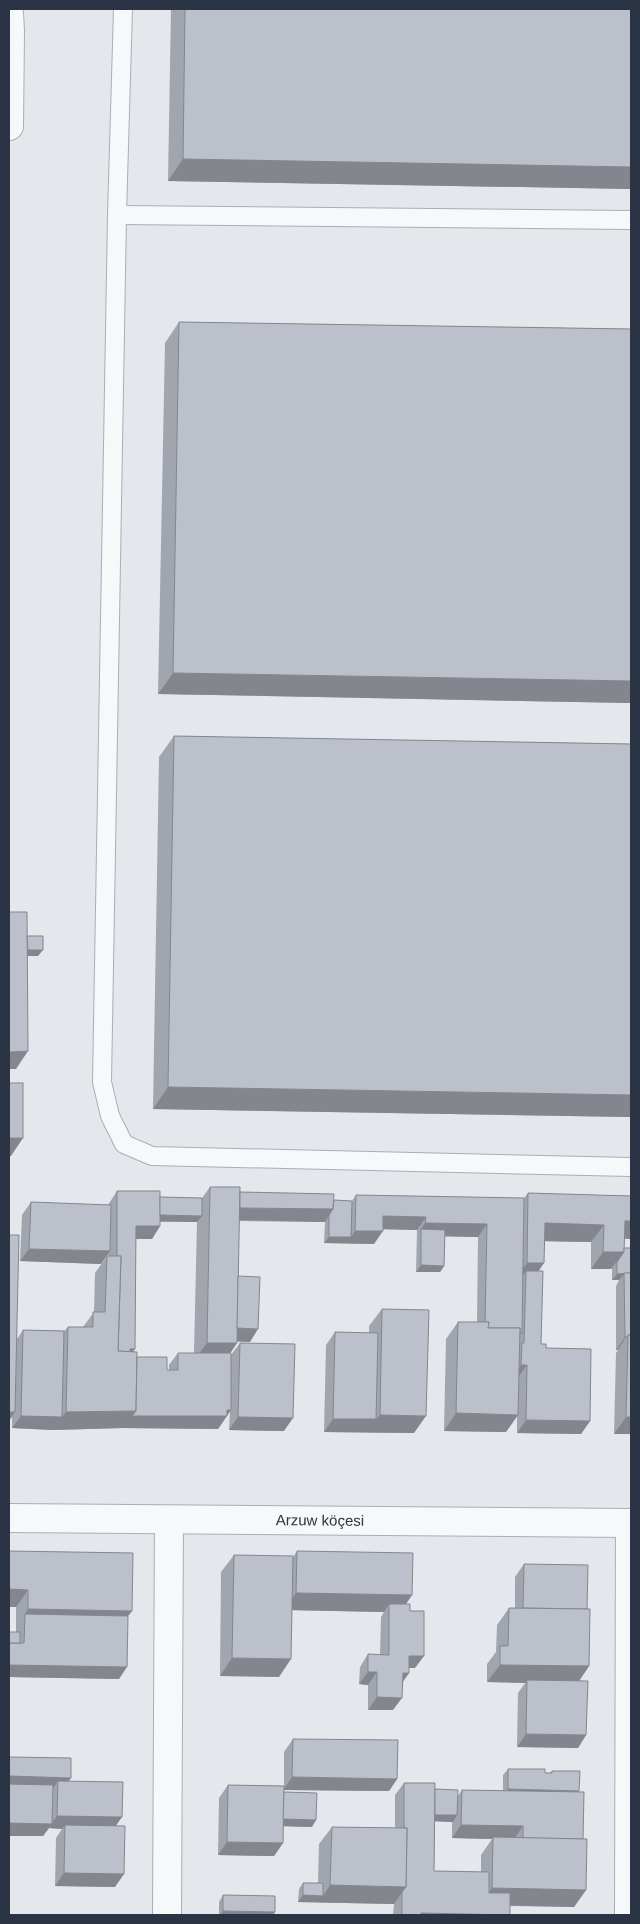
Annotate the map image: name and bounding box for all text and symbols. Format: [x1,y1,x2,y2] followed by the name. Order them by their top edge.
[276,1511,364,1529] street label: Arzuw köçesi

